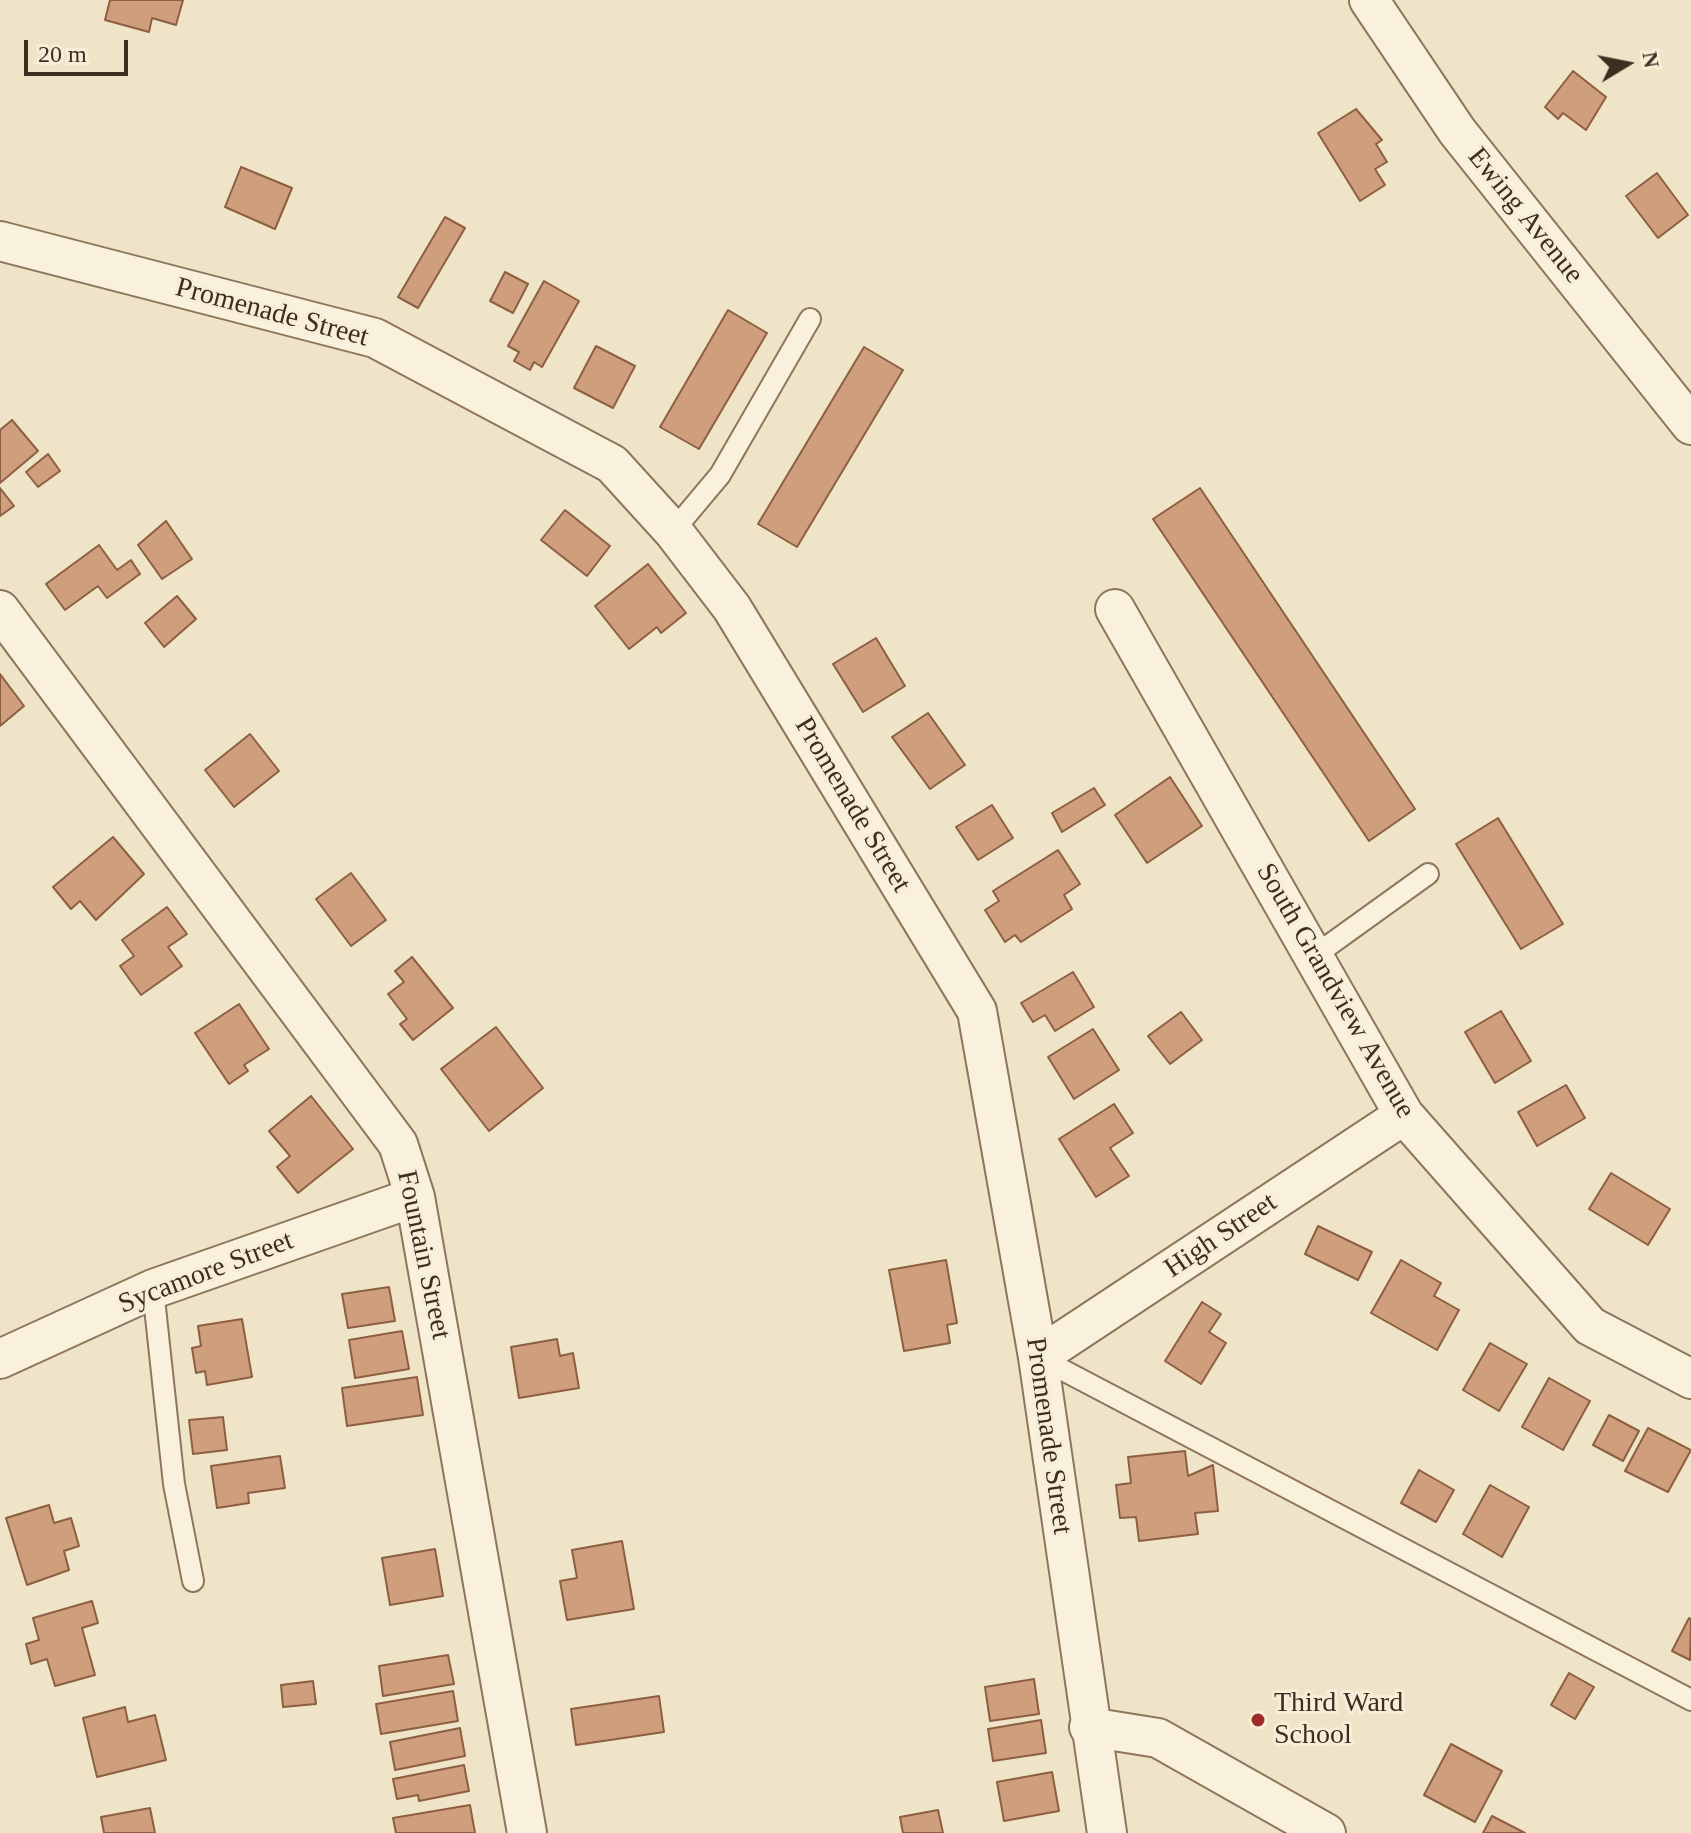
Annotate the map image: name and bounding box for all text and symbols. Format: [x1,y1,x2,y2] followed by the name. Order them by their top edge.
[28,24,132,74] scale bar
[1587,24,1667,104] north arrow
[38,41,87,67] text: 20 m
[1637,50,1665,70] text: N
[1460,141,1590,291] street label: Ewing Avenue
[172,271,372,355] street label: Promenade Street
[787,711,917,899] street label: Promenade Street
[1248,858,1422,1124] street label: South Grandview Avenue
[389,1167,457,1343] street label: Fountain Street
[1158,1186,1284,1286] street label: High Street
[114,1224,298,1322] street label: Sycamore Street
[1018,1335,1078,1537] street label: Promenade Street
[1274,1687,1403,1753] place label: Third Ward School
[1249,1711,1267,1729] marker: Third Ward School

